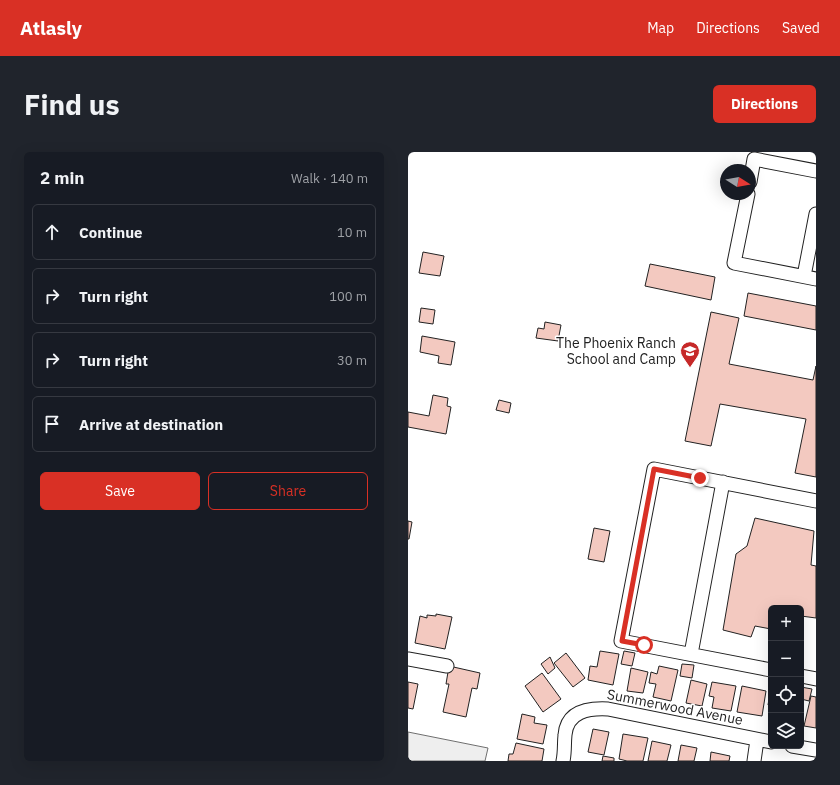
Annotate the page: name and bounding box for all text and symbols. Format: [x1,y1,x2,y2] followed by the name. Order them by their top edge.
[20,16,82,40] text: Atlasly
[647,19,674,37] text: Map
[696,19,760,37] text: Directions
[782,19,820,37] text: Saved
[713,85,816,123] button: Directions
[24,86,120,123] text: Find us
[720,164,756,200] north arrow
[40,167,84,189] text: 2 min
[291,170,368,187] text: Walk · 140 m
[41,221,63,243] icon: ahead
[79,223,143,242] text: Continue
[337,224,367,241] text: 10 m
[41,285,63,307] icon: right
[79,287,148,306] text: Turn right
[329,288,367,305] text: 100 m
[556,334,676,368] place label: The Phoenix Ranch School and Camp
[679,340,701,368] school or university icon: The Phoenix Ranch School and Camp
[41,349,63,371] icon: right
[79,351,148,370] text: Turn right
[337,352,367,369] text: 30 m
[41,413,63,435] icon: arrive
[79,415,223,434] text: Arrive at destination
[691,469,709,487] route end
[40,472,200,510] button: Save
[208,472,368,510] button: Share
[768,605,804,749] map controls
[768,605,804,641] button: +
[635,636,653,654] route start
[768,641,804,677] button: −
[768,677,804,713] button: locate
[606,685,745,729] street label: Summerwood Avenue
[768,713,804,749] button: layers

